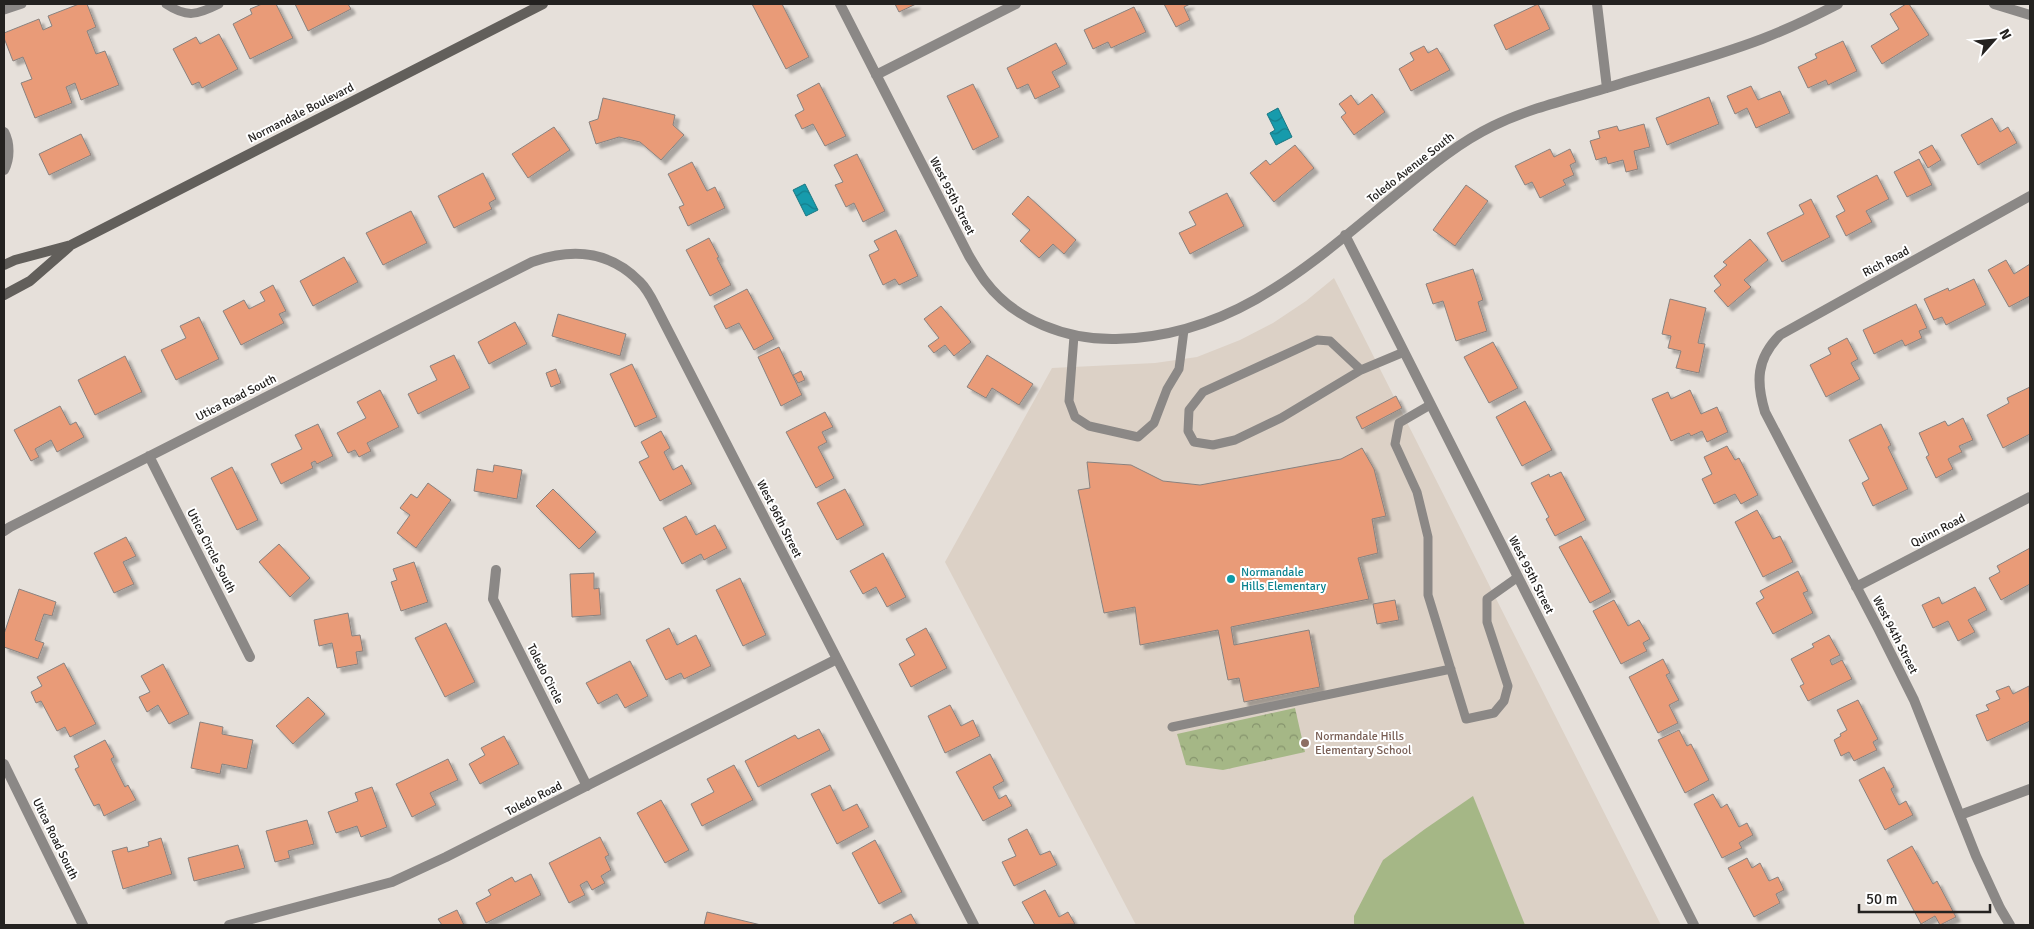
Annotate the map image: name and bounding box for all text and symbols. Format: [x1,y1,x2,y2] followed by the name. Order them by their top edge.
[1969,15,2019,65] north arrow
[1995,26,2015,43] text: N
[245,80,357,146] street label: Normandale Boulevard
[1365,129,1457,207] street label: Toledo Avenue South
[926,155,978,237] street label: West 95th Street
[1860,243,1912,281] street label: Rich Road
[193,371,279,425] street label: Utica Road South
[753,478,805,560] street label: West 96th Street
[183,506,239,596] street label: Utica Circle South
[1908,511,1968,551] street label: Quinn Road
[1505,534,1557,616] street label: West 95th Street
[1241,565,1326,594] place label: Normandale Hills Elementary
[1225,573,1237,585] marker: Normandale Hills Elementary
[1869,594,1921,676] street label: West 94th Street
[523,641,567,707] street label: Toledo Circle
[1315,729,1412,758] place label: Normandale Hills Elementary School
[1299,737,1311,749] marker: Normandale Hills Elementary School
[503,778,565,820] street label: Toledo Road
[29,796,81,882] street label: Utica Road South
[1859,882,1990,914] scale bar
[1866,890,1897,908] text: 50 m

